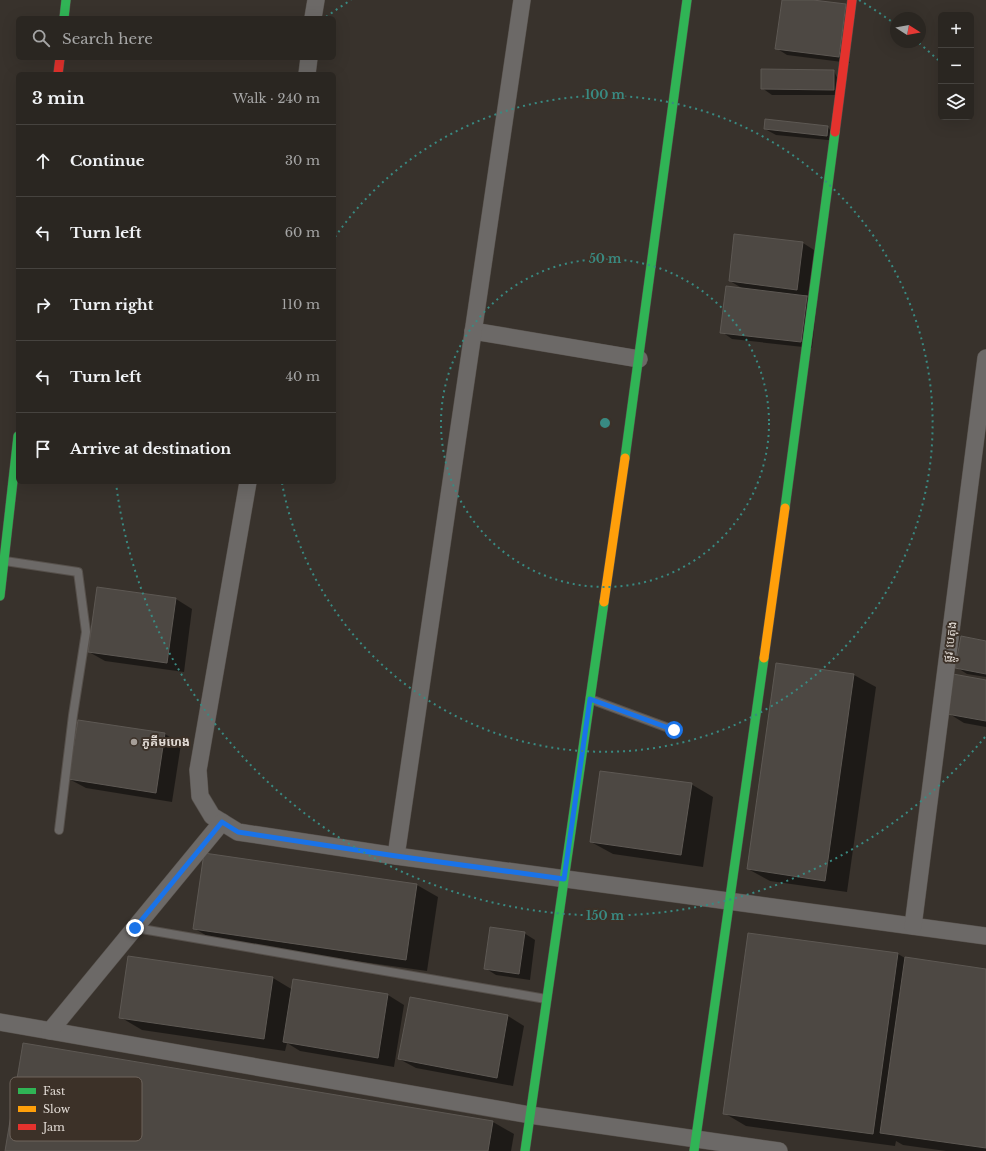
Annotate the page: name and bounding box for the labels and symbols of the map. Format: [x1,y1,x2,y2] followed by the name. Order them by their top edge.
[890,12,926,48] north arrow
[585,87,626,102] text: 100 m
[589,251,622,266] text: 50 m
[598,416,612,430] centre of rings
[940,621,963,664] street label: ផ្លូវ បេតុង
[665,721,683,739] route start
[142,734,190,749] place label: ភូគីមហេង
[129,737,139,747] marker: ភូគីមហេង
[586,908,625,923] text: 150 m
[126,919,144,937] route end
[10,1077,142,1141] legend
[43,1084,66,1098] text: Fast
[43,1102,71,1116] text: Slow
[41,1120,65,1134] text: Jam

